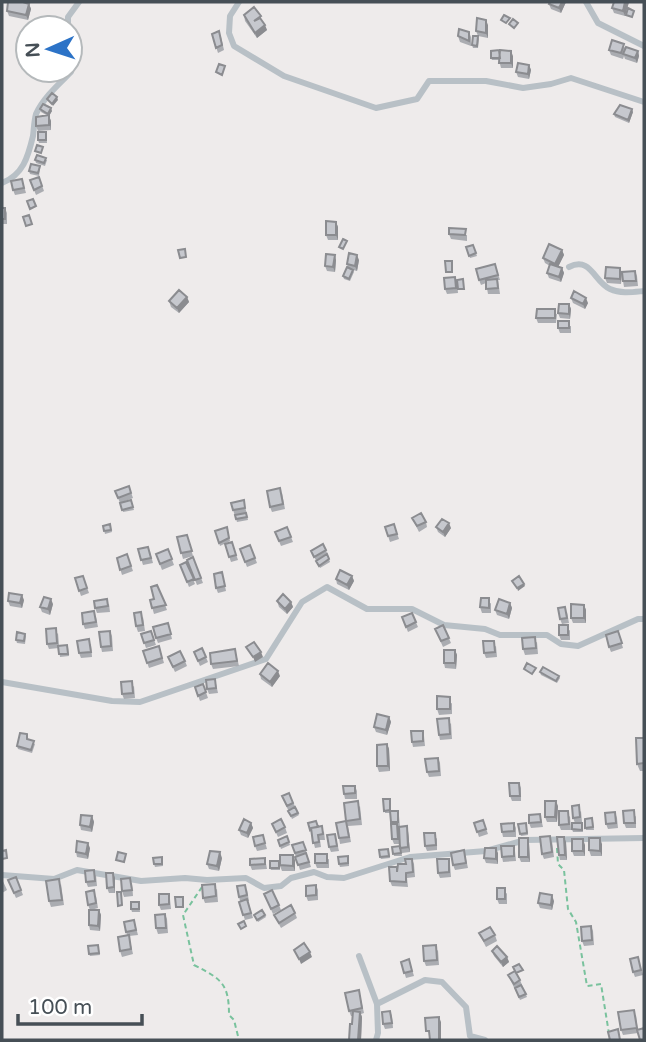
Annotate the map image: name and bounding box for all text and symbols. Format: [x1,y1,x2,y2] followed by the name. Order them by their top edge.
[14,14,84,84] north arrow
[22,42,44,58] text: N
[18,982,142,1026] scale bar
[28,995,92,1020] text: 100 m

